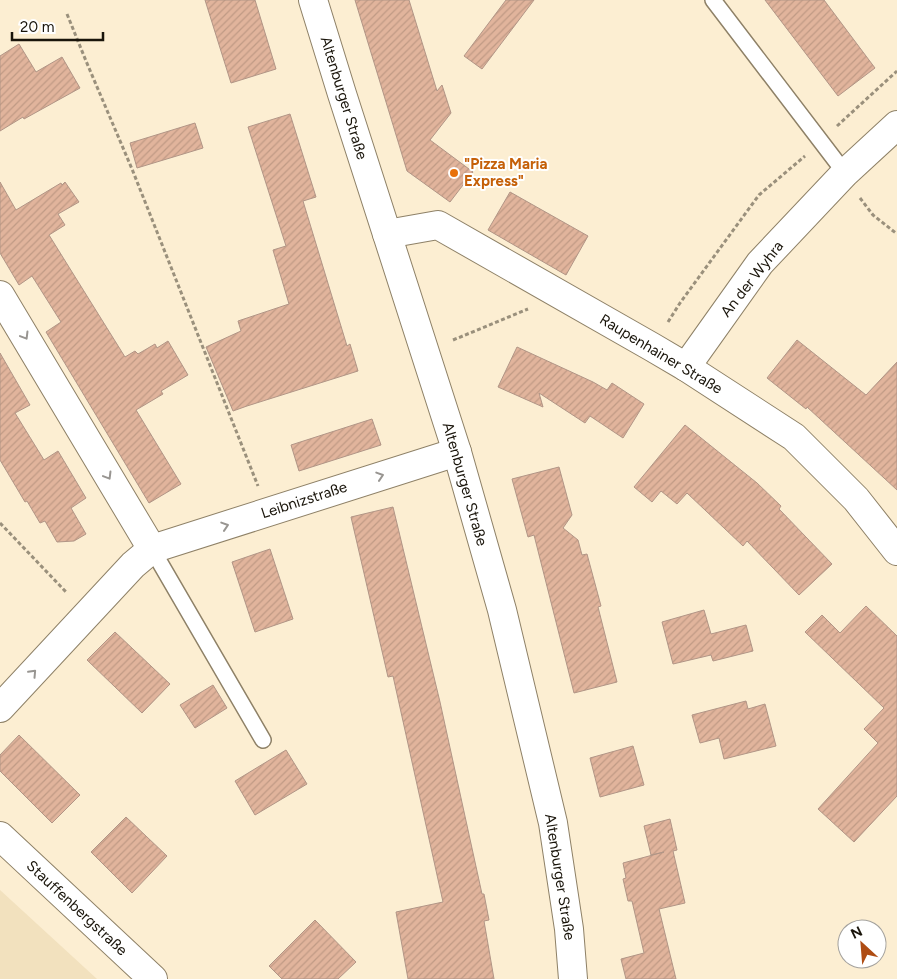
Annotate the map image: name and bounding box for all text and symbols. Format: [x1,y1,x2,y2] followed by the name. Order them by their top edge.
[12,10,104,42] scale bar
[20,18,54,36] text: 20 m
[317,34,371,162] street label: Altenburger Straße
[464,155,548,190] place label: "Pizza Maria Express"
[448,167,460,179] marker: "Pizza Maria Express"
[717,237,787,321] street label: An der Wyhra
[596,310,726,398] street label: Raupenhainer Straße
[18,331,28,340] one-way arrow
[439,420,491,548] street label: Altenburger Straße
[102,471,112,480] one-way arrow
[376,472,384,482] one-way arrow
[259,478,349,522] street label: Leibnizstraße
[221,521,229,531] one-way arrow
[27,669,36,678] one-way arrow
[541,812,579,942] street label: Altenburger Straße
[23,857,131,959] street label: Stauffenbergstraße
[837,919,887,969] north arrow
[848,923,865,943] text: N

